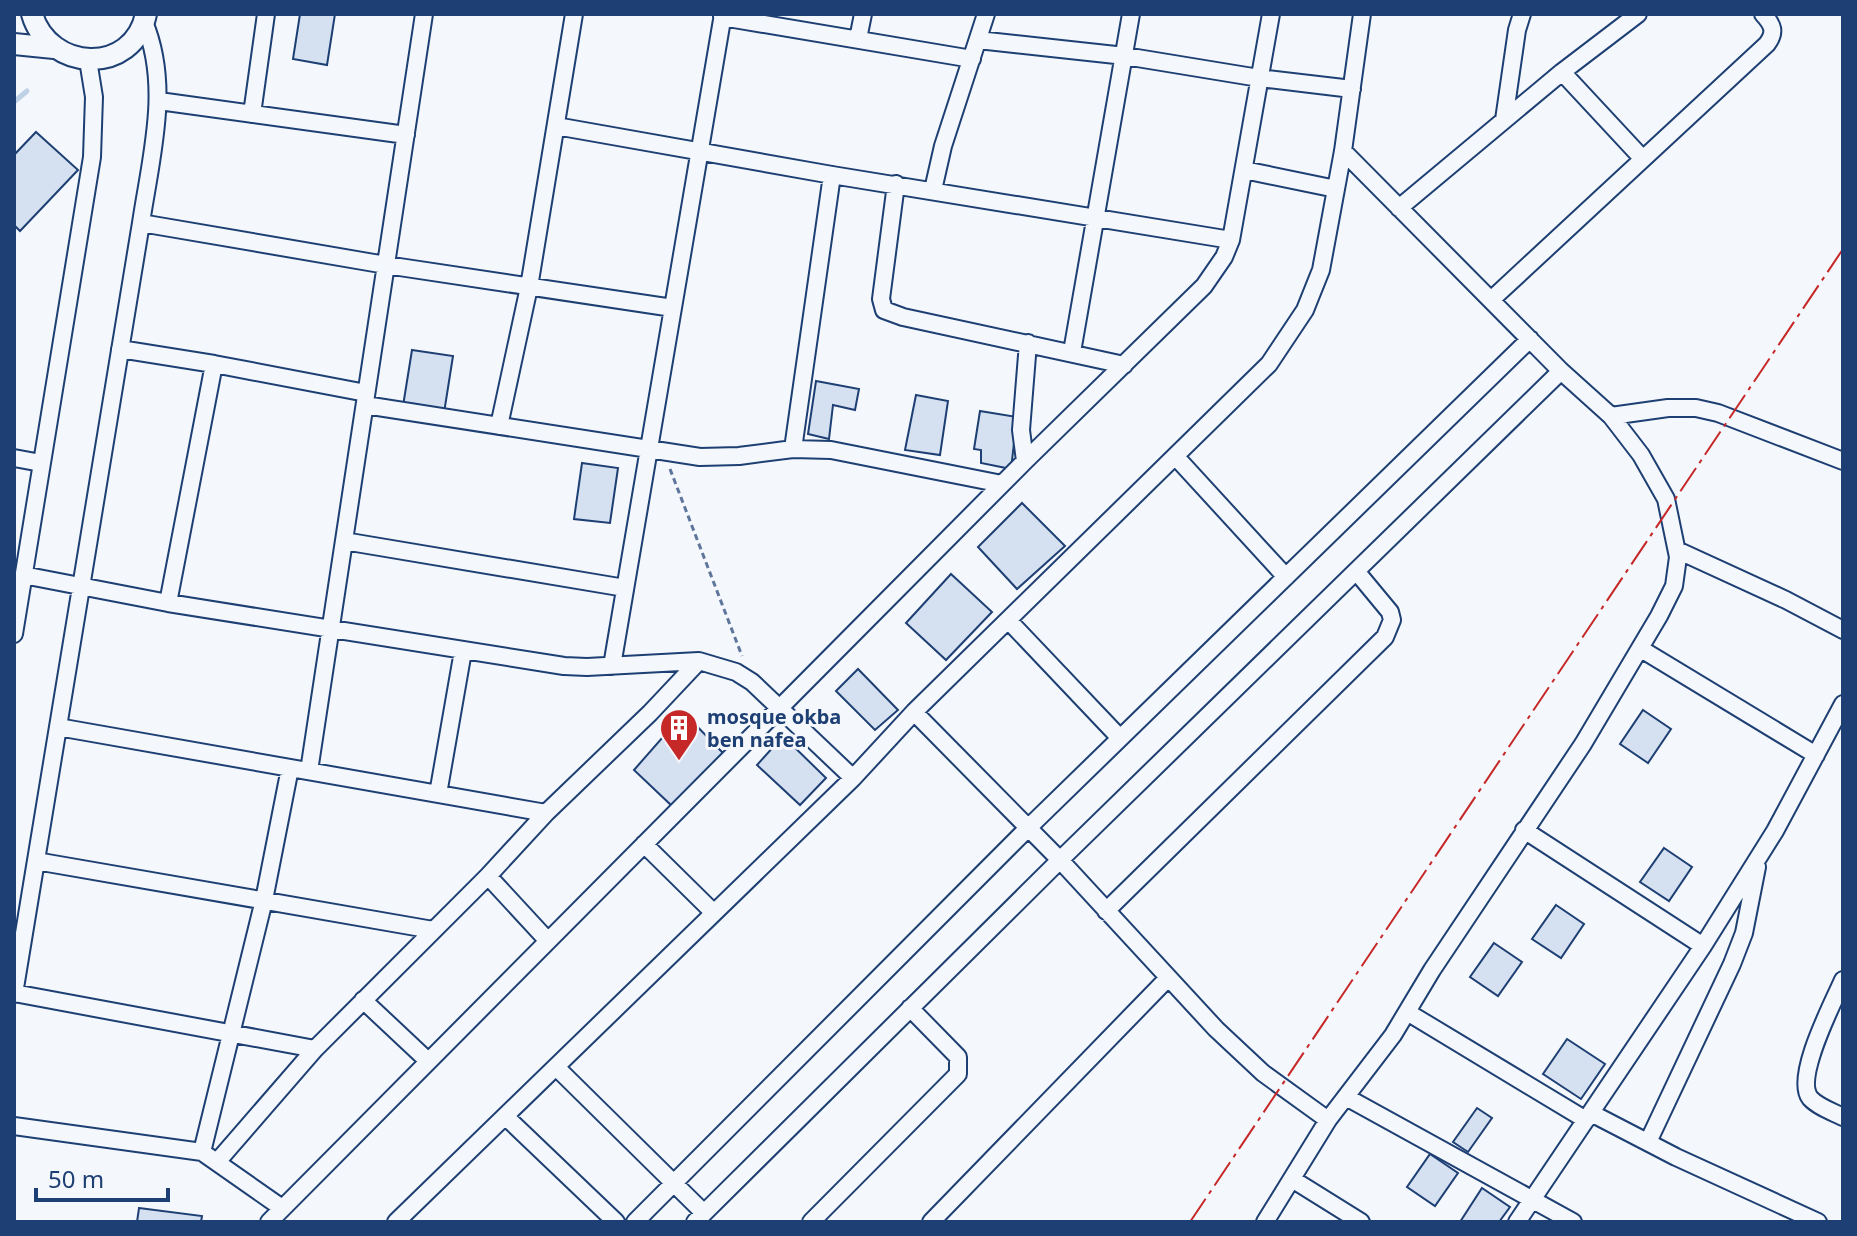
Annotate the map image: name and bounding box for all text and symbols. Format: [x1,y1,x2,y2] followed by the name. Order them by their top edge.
[707,703,841,753] place label: mosque okba ben nafea
[658,707,700,762] building icon: mosque okba ben nafea
[36,1152,168,1202] scale bar
[48,1162,104,1195] text: 50 m

